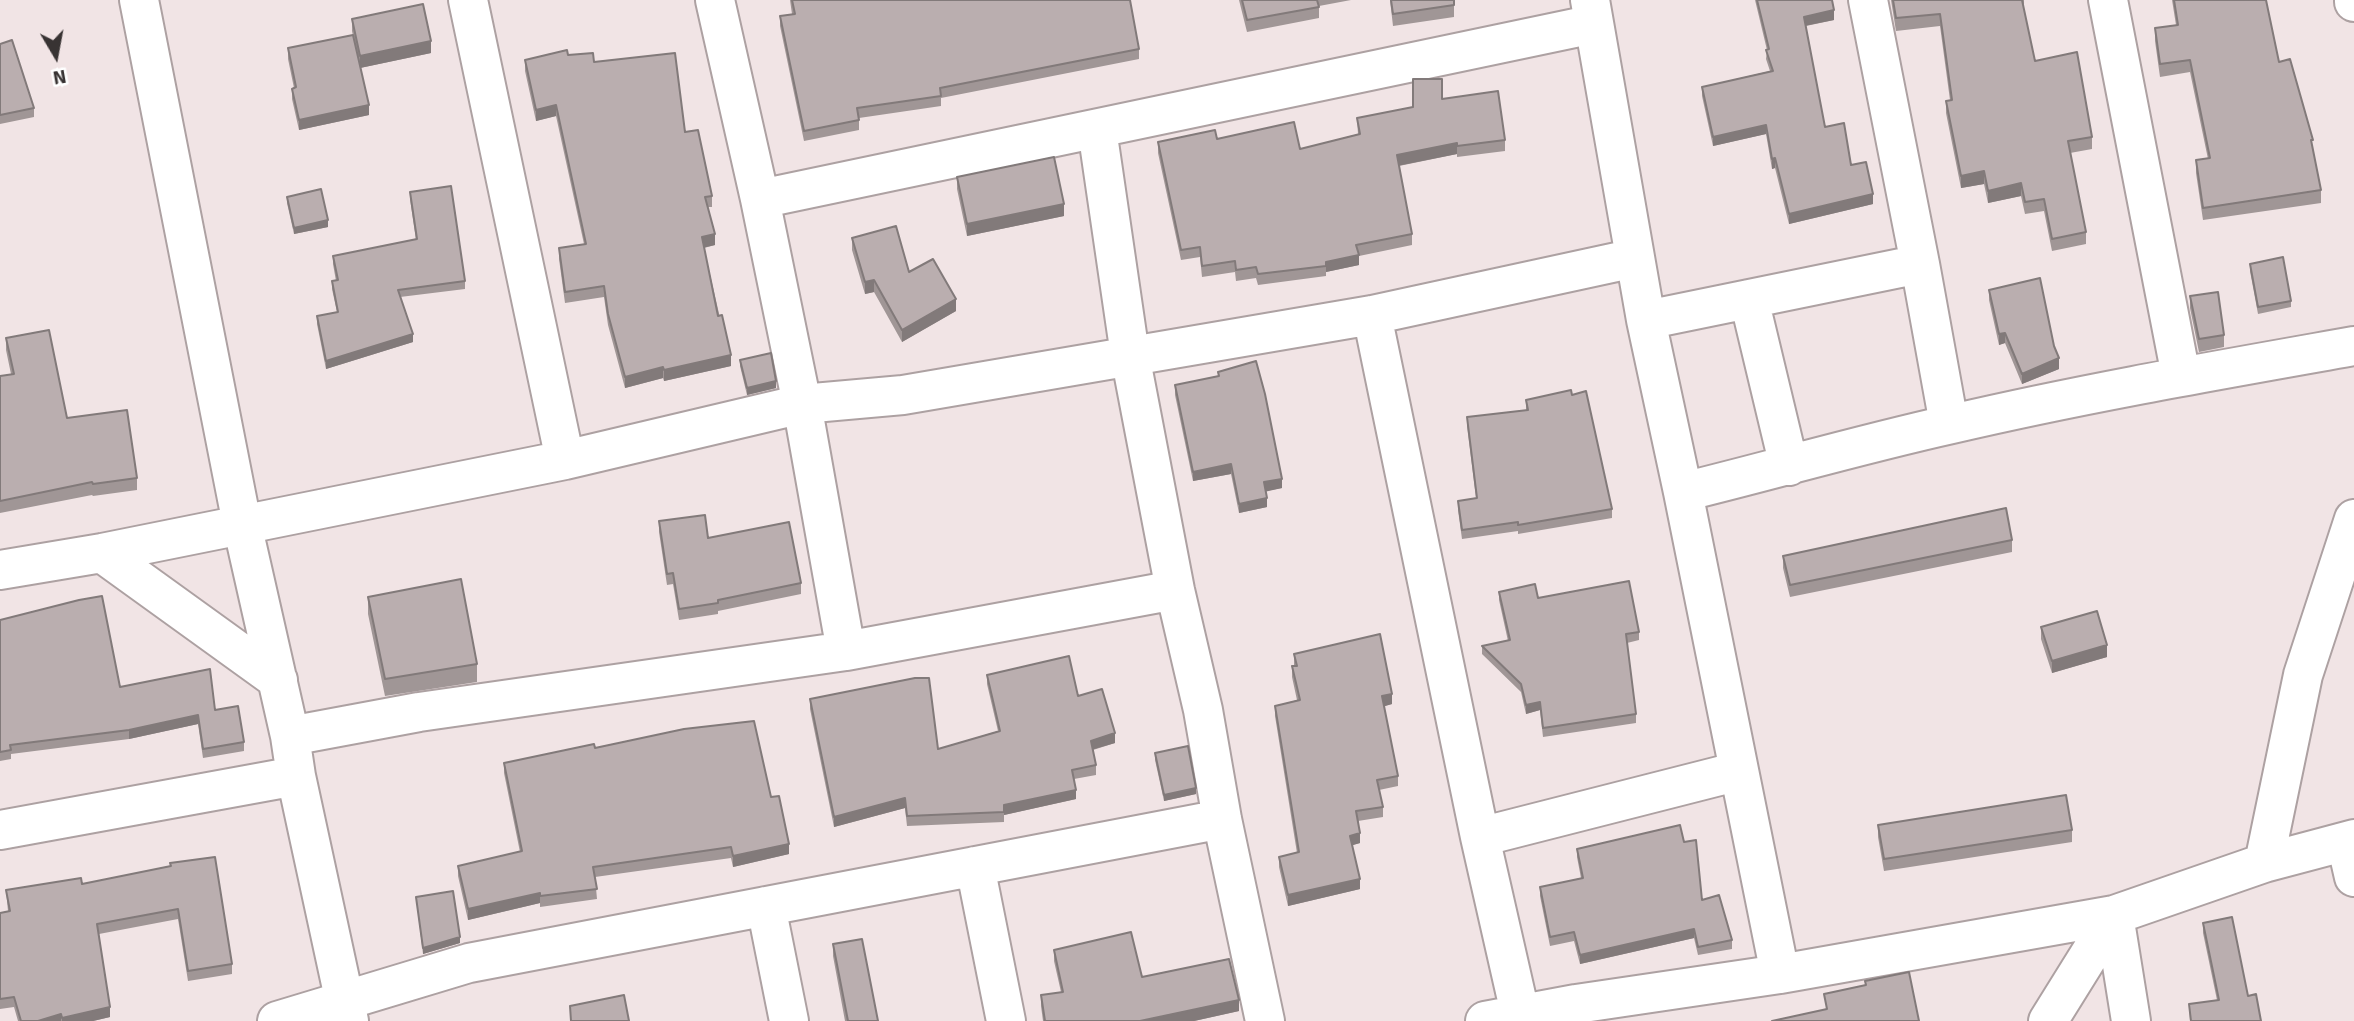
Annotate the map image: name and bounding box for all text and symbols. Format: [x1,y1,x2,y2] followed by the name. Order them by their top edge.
[21,21,91,91] north arrow
[51,64,68,90] text: N

